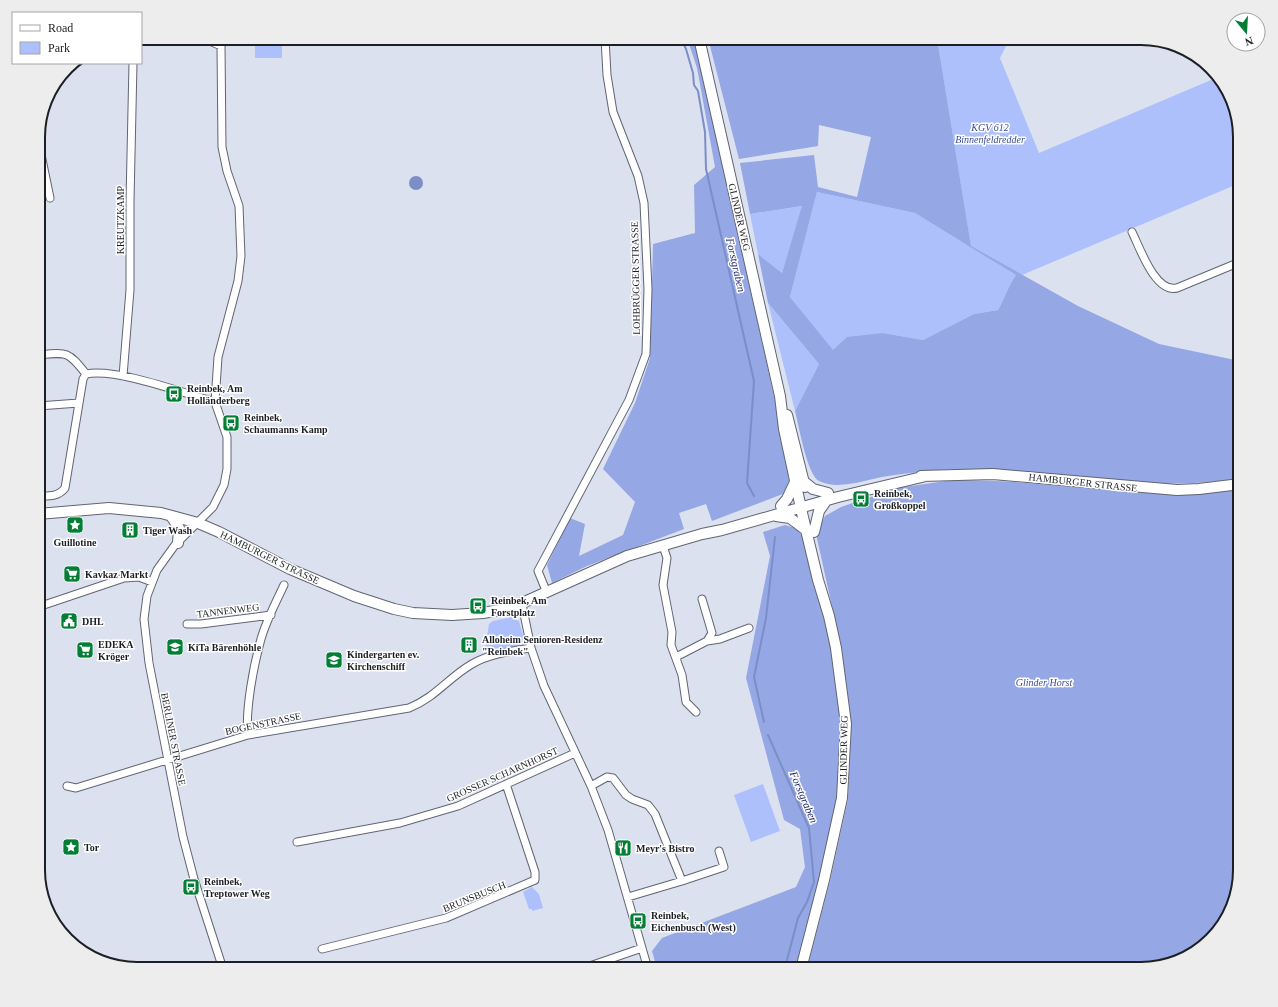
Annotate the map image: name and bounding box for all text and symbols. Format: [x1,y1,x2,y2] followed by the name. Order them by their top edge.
[12,12,142,64] legend
[1226,12,1266,52] north arrow
[48,21,73,35] text: Road
[1243,35,1255,48] text: N
[48,41,70,55] text: Park
[955,122,1025,145] park label: KGV 612 Binnenfeldredder
[726,182,753,252] street label: GLINDER WEG
[115,185,126,254] street label: KREUTZKAMP
[629,221,642,335] street label: LOHBRÜGGER STRASSE
[724,236,748,294] water label: Forstgraben
[187,383,250,406] place label: Reinbek, Am Holländerberg
[164,384,184,404] bus stop icon: Reinbek, Am Holländerberg
[244,412,328,435] place label: Reinbek, Schaumanns Kamp
[221,413,241,433] bus stop icon: Reinbek, Schaumanns Kamp
[1028,471,1138,494] street label: HAMBURGER STRASSE
[874,488,926,511] place label: Reinbek, Großkoppel
[851,489,871,509] bus stop icon: Reinbek, Großkoppel
[65,515,85,535] place icon: Guillotine
[120,520,140,540] building icon: Tiger Wash
[143,525,193,536] place label: Tiger Wash
[218,529,321,586] street label: HAMBURGER STRASSE
[54,537,97,548] place label: Guillotine
[62,564,82,584] supermarket icon: Kavkaz Markt
[85,569,149,580] place label: Kavkaz Markt
[491,595,547,618] place label: Reinbek, Am Forstplatz
[468,596,488,616] bus stop icon: Reinbek, Am Forstplatz
[196,601,260,620] street label: TANNENWEG
[59,611,79,631] public building icon: DHL
[82,616,104,627] place label: DHL
[482,634,603,657] place label: Alloheim Senioren-Residenz "Reinbek"
[459,635,479,655] building icon: Alloheim Senioren-Residenz "Reinbek"
[165,637,185,657] school or university icon: KiTa Bärenhöhle
[98,639,134,662] place label: EDEKA Kröger
[75,640,95,660] supermarket icon: EDEKA Kröger
[188,642,262,653] place label: KiTa Bärenhöhle
[347,649,420,672] place label: Kindergarten ev. Kirchenschiff
[324,650,344,670] school or university icon: Kindergarten ev. Kirchenschiff
[1016,677,1072,688] park label: Glinder Horst
[159,692,188,786] street label: BERLINER STRASSE
[224,710,302,737] street label: BOGENSTRASSE
[837,715,850,785] street label: GLINDER WEG
[445,745,560,804] street label: GROSSER SCHARNHORST
[787,768,820,825] water label: Forstgraben
[61,837,81,857] place icon: Tor
[613,838,633,858] restaurant icon: Meyr's Bistro
[84,842,100,853] place label: Tor
[636,843,694,854] place label: Meyr's Bistro
[204,876,270,899] place label: Reinbek, Treptower Weg
[181,877,201,897] bus stop icon: Reinbek, Treptower Weg
[441,879,507,914] street label: BRUNSBUSCH
[651,910,736,934] place label: Reinbek, Eichenbusch (West)
[628,911,648,931] bus stop icon: Reinbek, Eichenbusch (West)

